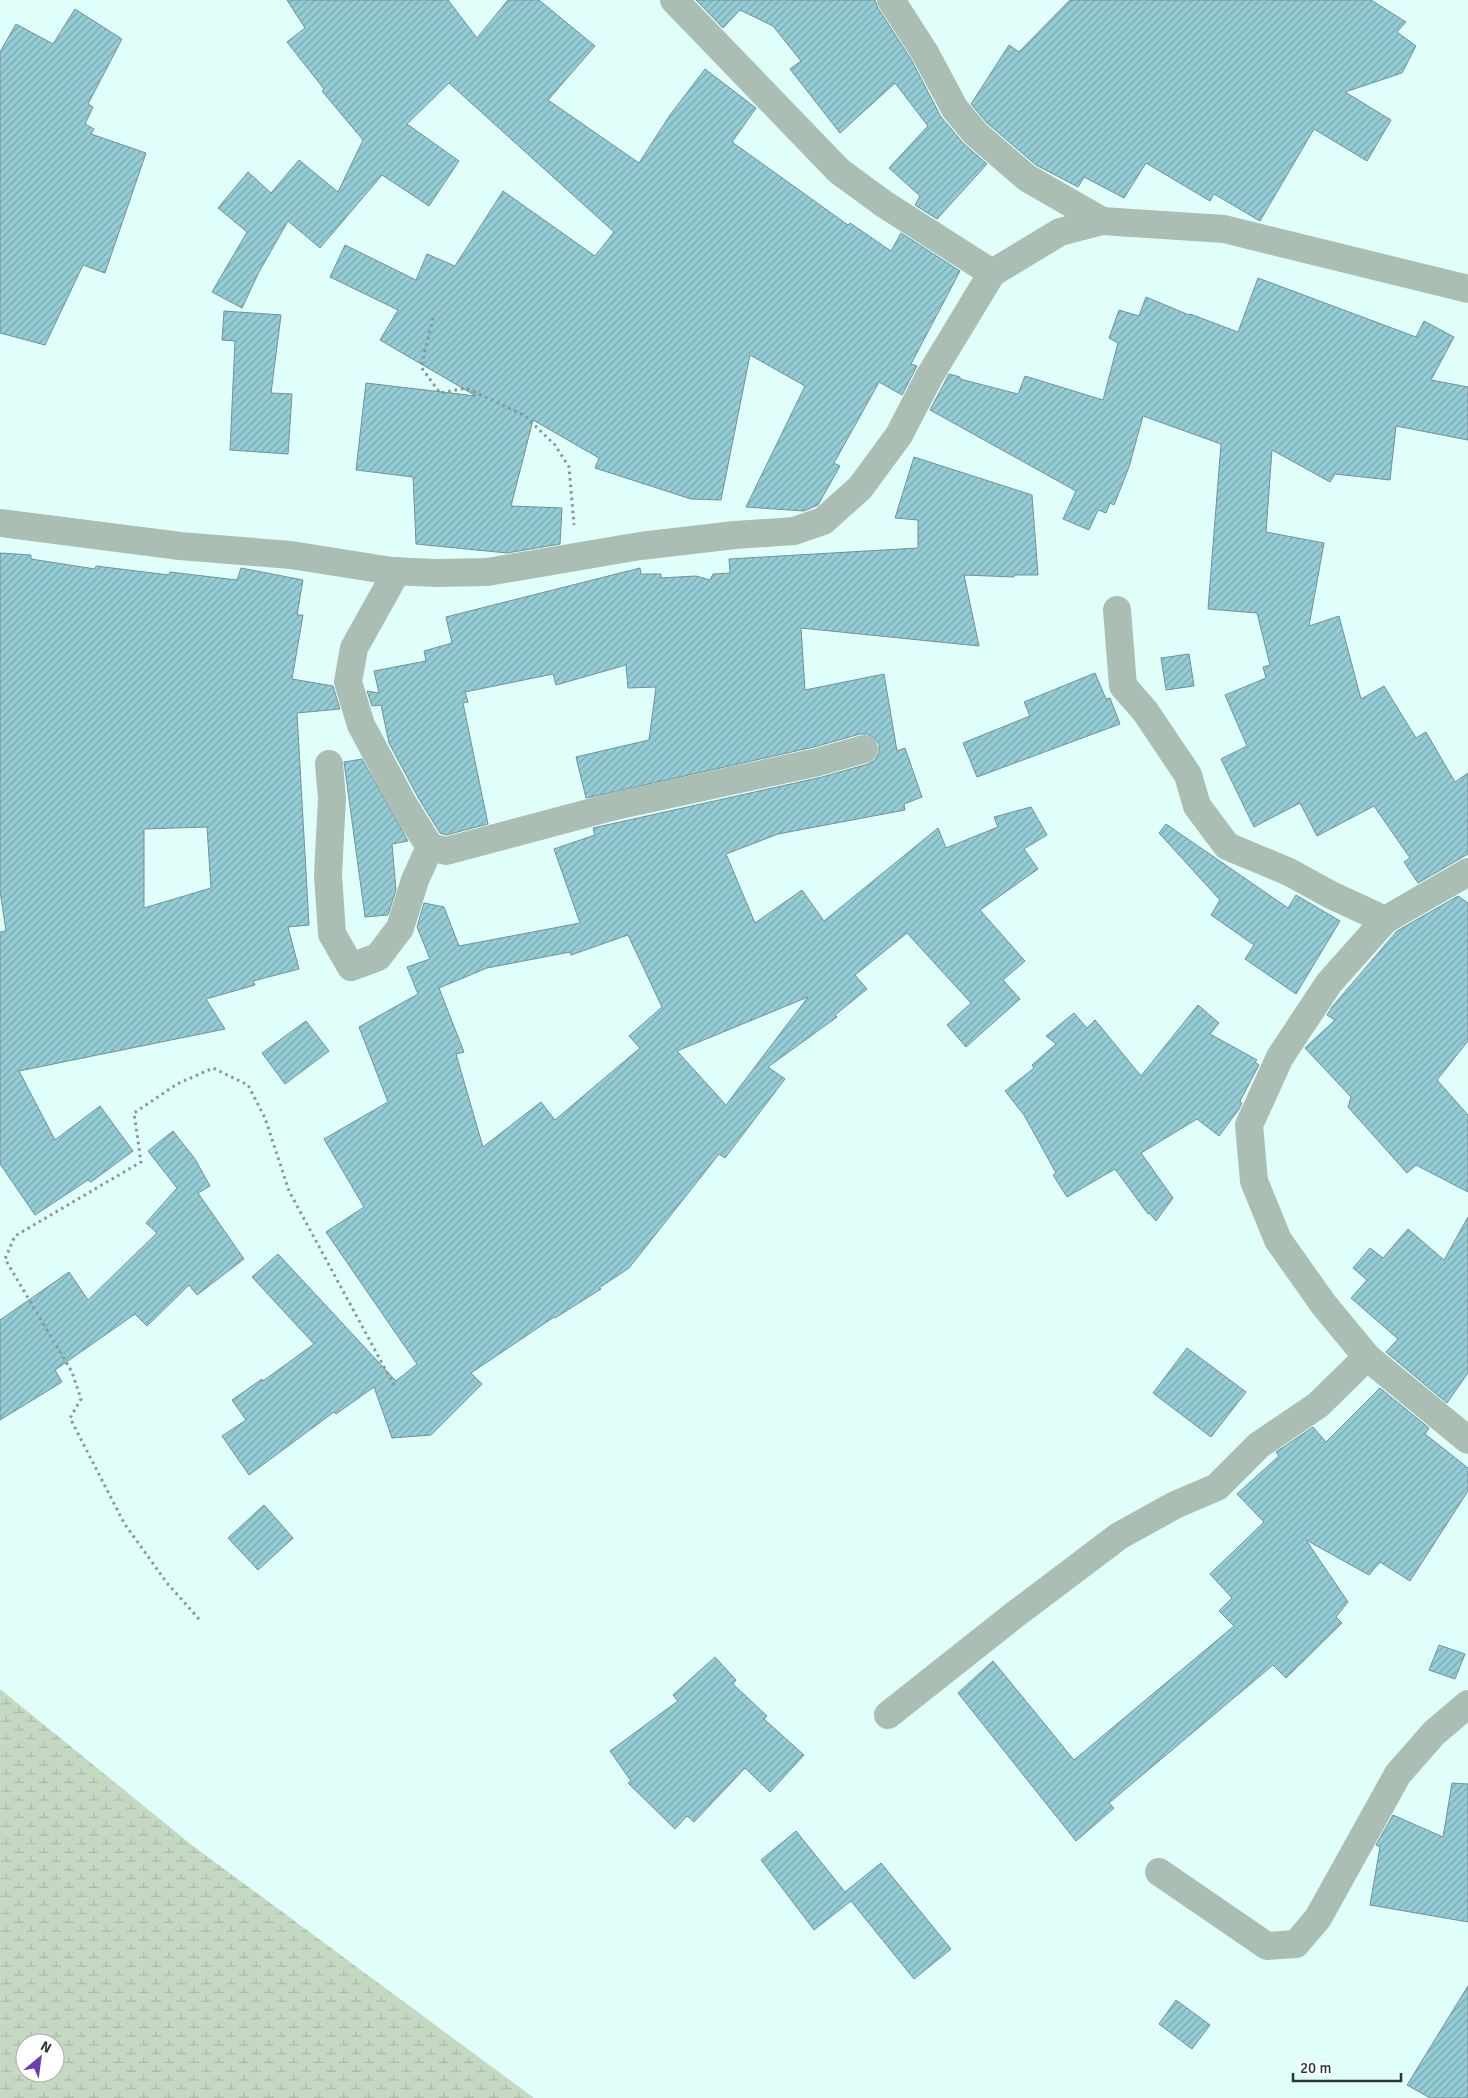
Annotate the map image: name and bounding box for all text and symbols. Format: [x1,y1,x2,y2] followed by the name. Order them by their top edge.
[15,2033,65,2083] north arrow
[38,2037,54,2057] text: N
[1293,2050,1400,2082] scale bar
[1300,2059,1331,2077] text: 20 m

